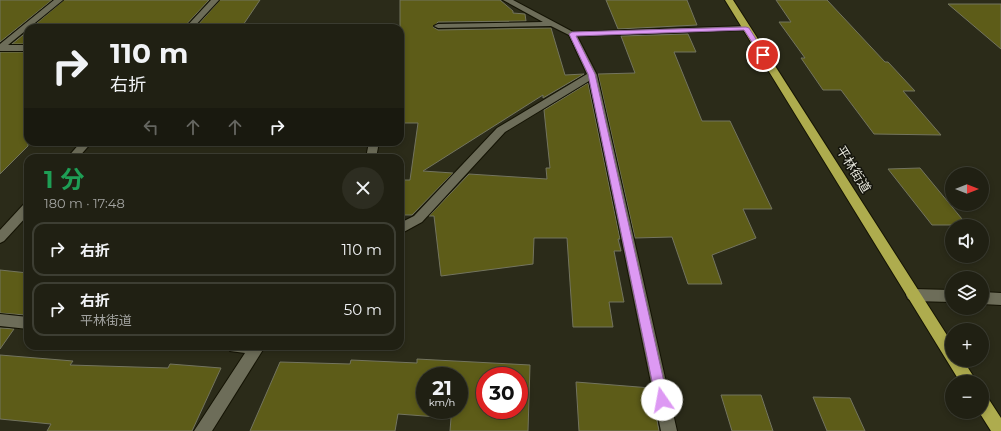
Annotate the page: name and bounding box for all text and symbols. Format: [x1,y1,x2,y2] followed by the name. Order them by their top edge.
[110,36,188,70] text: 110 m
[746,38,780,72] pin
[44,40,96,92] icon: right
[752,44,774,66] icon: arrive
[110,74,146,96] text: 右折
[140,116,162,138] icon: left
[182,116,204,138] icon: ahead
[224,116,246,138] icon: ahead
[266,116,288,138] icon: right
[833,143,875,195] street label: 平林街道
[44,165,84,194] text: 1 分
[342,167,384,209] button: close
[945,167,989,211] north arrow
[945,167,989,419] map controls
[44,195,125,211] text: 180 m · 17:48
[945,219,989,263] button: sound
[46,238,68,260] icon: right
[341,240,382,259] text: 110 m
[80,241,110,260] text: 右折
[945,271,989,315] button: layers
[80,291,110,310] text: 右折
[46,298,68,320] icon: right
[344,300,382,319] text: 50 m
[80,312,132,328] text: 平林街道
[945,323,989,367] button: +
[476,367,528,419] speed limit sign: 30
[945,375,989,419] button: −
[432,376,452,400] text: 21
[641,379,683,421] position arrow
[429,396,455,409] text: km/h

